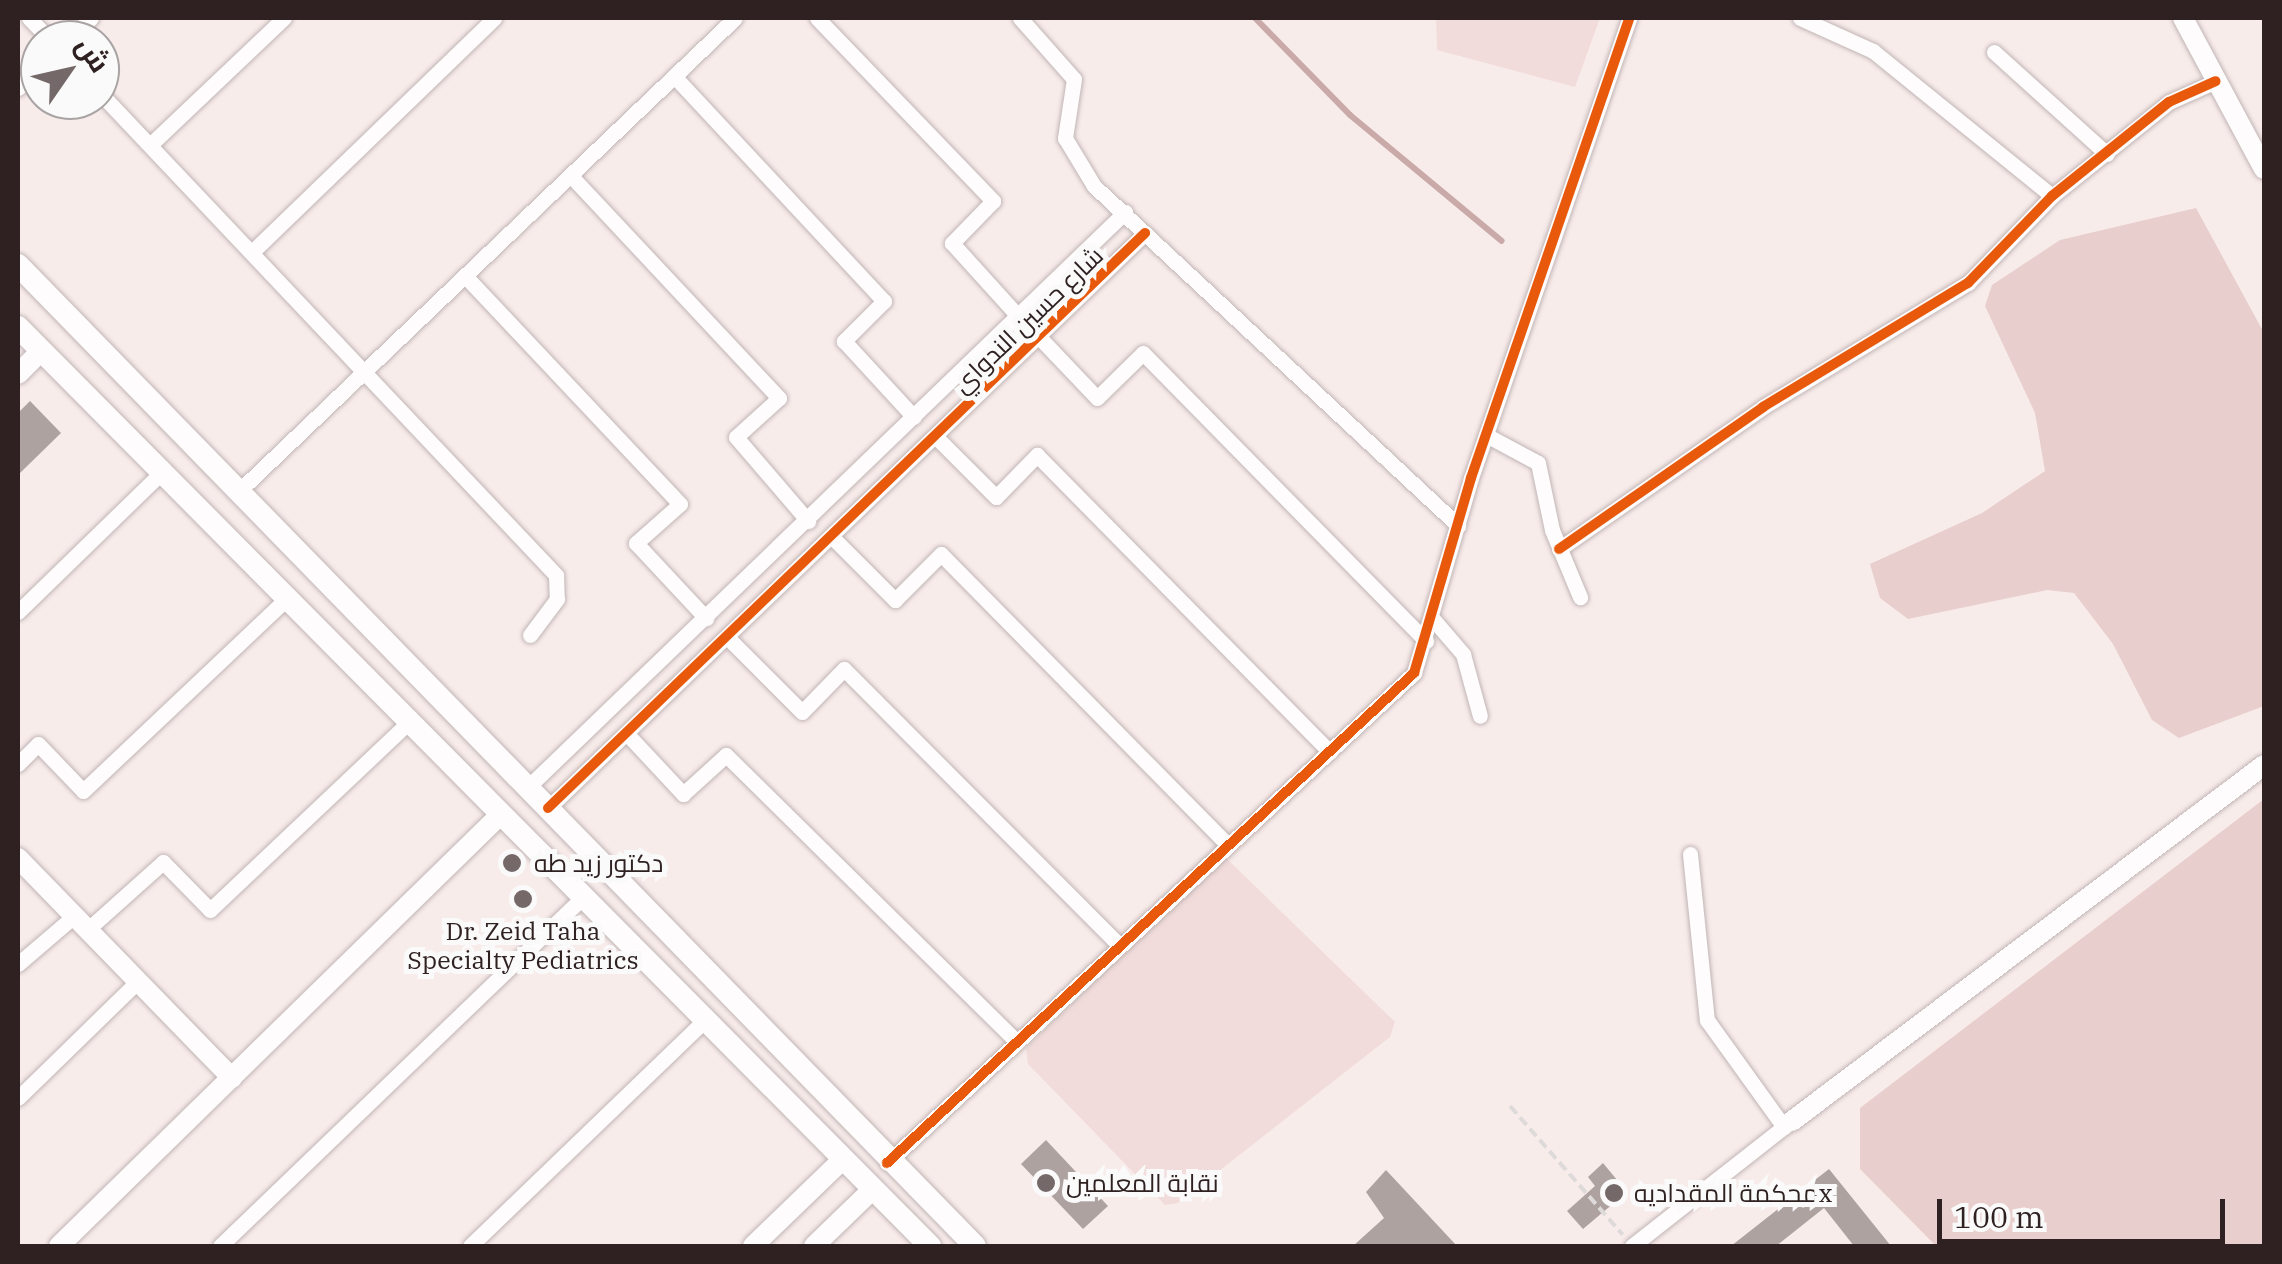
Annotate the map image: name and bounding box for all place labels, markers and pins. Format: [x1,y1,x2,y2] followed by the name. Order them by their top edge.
[534,848,663,878] place label: دكتور زيد طه
[499,850,525,876] marker: دكتور زيد طه
[510,886,536,912] marker: Dr. Zeid Taha Specialty Pediatrics
[407,917,639,976] place label: Dr. Zeid Taha Specialty Pediatrics
[1066,1168,1219,1198] place label: نقابة المعلمين
[1035,1172,1057,1194] marker: نقابة المعلمين
[1634,1178,1832,1208] place label: محكمة المقداديهx
[1603,1182,1625,1204] marker: محكمة المقداديهx

